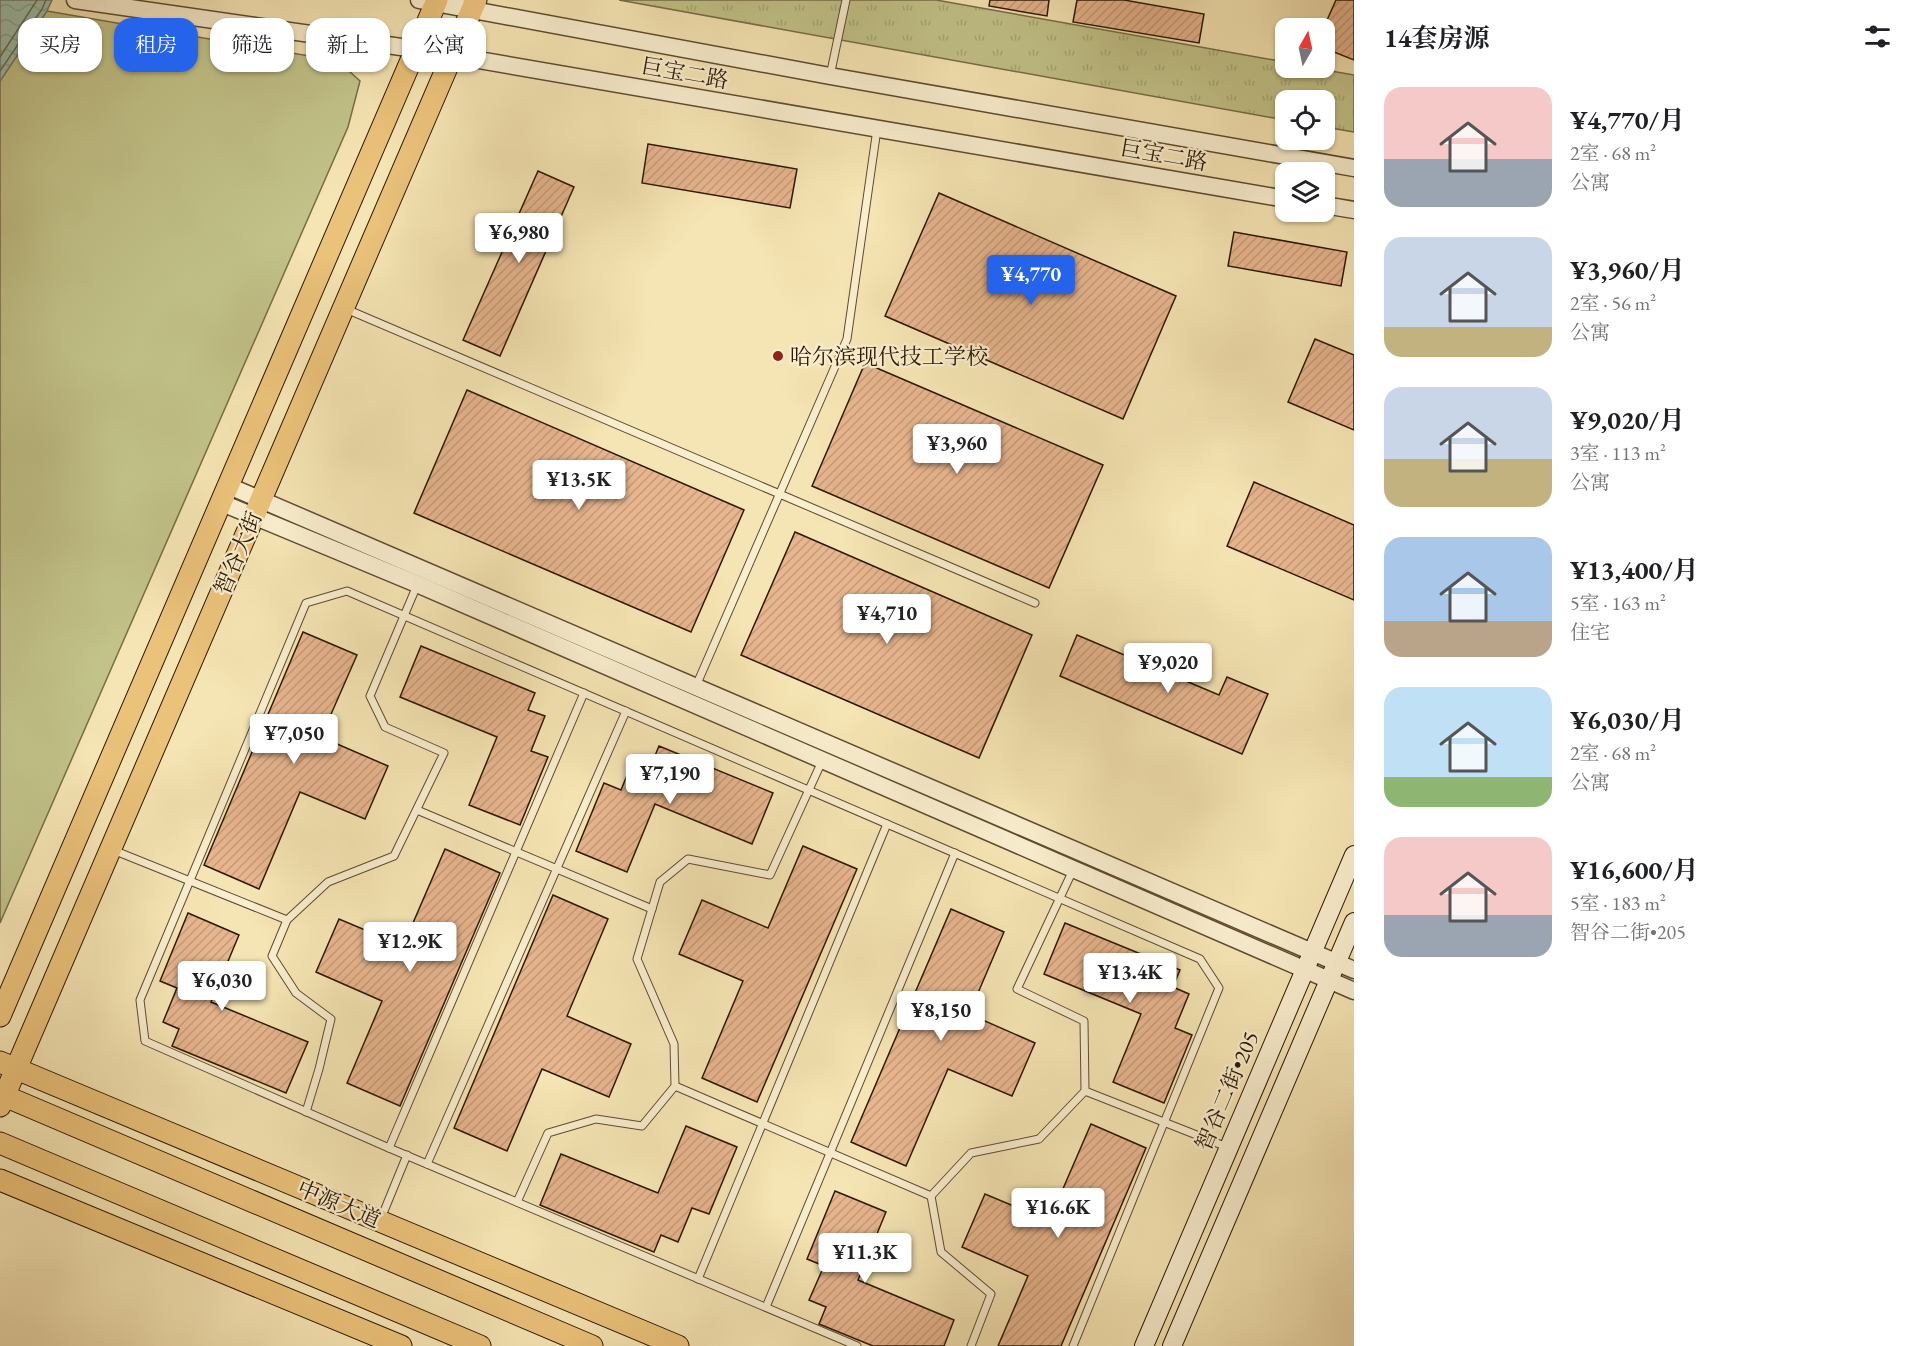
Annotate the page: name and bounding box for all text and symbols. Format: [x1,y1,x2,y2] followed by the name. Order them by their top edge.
[18,18,102,72] chip: 买房
[114,18,198,72] chip: 租房
[210,18,294,72] chip: 筛选
[306,18,390,72] chip: 新上
[402,18,486,72] chip: 公寓
[1275,18,1335,78] north arrow
[1275,18,1335,222] map controls
[1861,20,1894,53] icon: filters
[1384,21,1490,55] text: 14套房源
[639,51,731,95] street label: 巨宝二路
[1275,90,1335,150] button: locate
[1570,103,1685,137] text: ¥4,770/月
[1432,111,1504,183] icon: home
[1118,133,1210,177] street label: 巨宝二路
[1570,140,1656,166] text: 2室 · 68 m²
[1275,162,1335,222] button: layers
[1570,169,1610,195] text: 公寓
[470,213,568,264] pin: ¥6,980
[489,219,549,245] text: ¥6,980
[1570,253,1685,287] text: ¥3,960/月
[982,255,1080,306] pin: ¥4,770
[1001,261,1061,287] text: ¥4,770
[1432,261,1504,333] icon: home
[1570,290,1656,316] text: 2室 · 56 m²
[1570,319,1610,345] text: 公寓
[790,342,988,371] place label: 哈尔滨现代技工学校
[771,349,785,363] marker: 哈尔滨现代技工学校
[1570,403,1685,437] text: ¥9,020/月
[1432,411,1504,483] icon: home
[908,424,1006,475] pin: ¥3,960
[927,430,987,456] text: ¥3,960
[1570,440,1666,466] text: 3室 · 113 m²
[530,460,628,511] pin: ¥13.5K
[547,466,612,492] text: ¥13.5K
[1570,469,1610,495] text: 公寓
[207,507,269,599] street label: 智谷大街
[1570,553,1699,587] text: ¥13,400/月
[1432,561,1504,633] icon: home
[1570,590,1666,616] text: 5室 · 163 m²
[838,594,936,645] pin: ¥4,710
[857,600,917,626] text: ¥4,710
[1570,619,1610,645] text: 住宅
[1119,643,1217,694] pin: ¥9,020
[1138,649,1198,675] text: ¥9,020
[1570,703,1685,737] text: ¥6,030/月
[1432,711,1504,783] icon: home
[245,714,343,765] pin: ¥7,050
[264,720,324,746] text: ¥7,050
[1570,740,1656,766] text: 2室 · 68 m²
[621,754,719,805] pin: ¥7,190
[640,760,700,786] text: ¥7,190
[1570,769,1610,795] text: 公寓
[1570,853,1699,887] text: ¥16,600/月
[1432,861,1504,933] icon: home
[1570,890,1666,916] text: 5室 · 183 m²
[1570,919,1686,945] text: 智谷二街•205
[361,922,459,973] pin: ¥12.9K
[378,928,443,954] text: ¥12.9K
[1081,953,1179,1004] pin: ¥13.4K
[1098,959,1163,985] text: ¥13.4K
[173,961,271,1012] pin: ¥6,030
[192,967,252,993] text: ¥6,030
[892,991,990,1042] pin: ¥8,150
[911,997,971,1023] text: ¥8,150
[1189,1027,1265,1155] street label: 智谷二街•205
[293,1173,385,1235] street label: 中源大道
[1009,1188,1107,1239] pin: ¥16.6K
[1026,1194,1091,1220] text: ¥16.6K
[816,1233,914,1284] pin: ¥11.3K
[833,1239,898,1265] text: ¥11.3K

